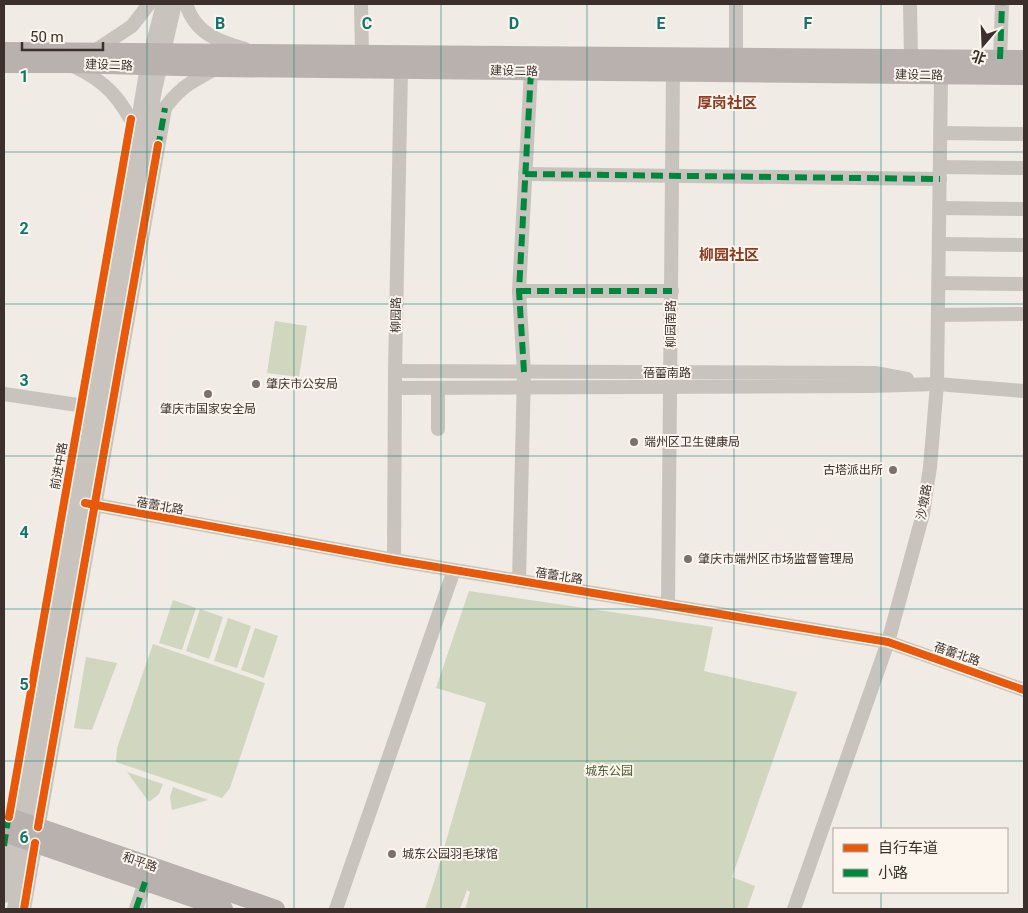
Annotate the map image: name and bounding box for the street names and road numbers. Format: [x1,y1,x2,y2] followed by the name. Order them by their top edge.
[85,57,133,73] street label: 建设二路
[490,64,538,78] street label: 建设二路
[895,68,943,82] street label: 建设二路
[389,297,403,333] street label: 柳园路
[664,300,678,348] street label: 柳园南路
[643,366,691,380] street label: 蓓蕾南路
[48,441,70,491] street label: 前进中路
[914,483,934,521] street label: 沙墩路
[135,495,185,517] street label: 蓓蕾北路
[534,565,584,587] street label: 蓓蕾北路
[932,640,982,668] street label: 蓓蕾北路
[121,850,159,874] street label: 和平路

